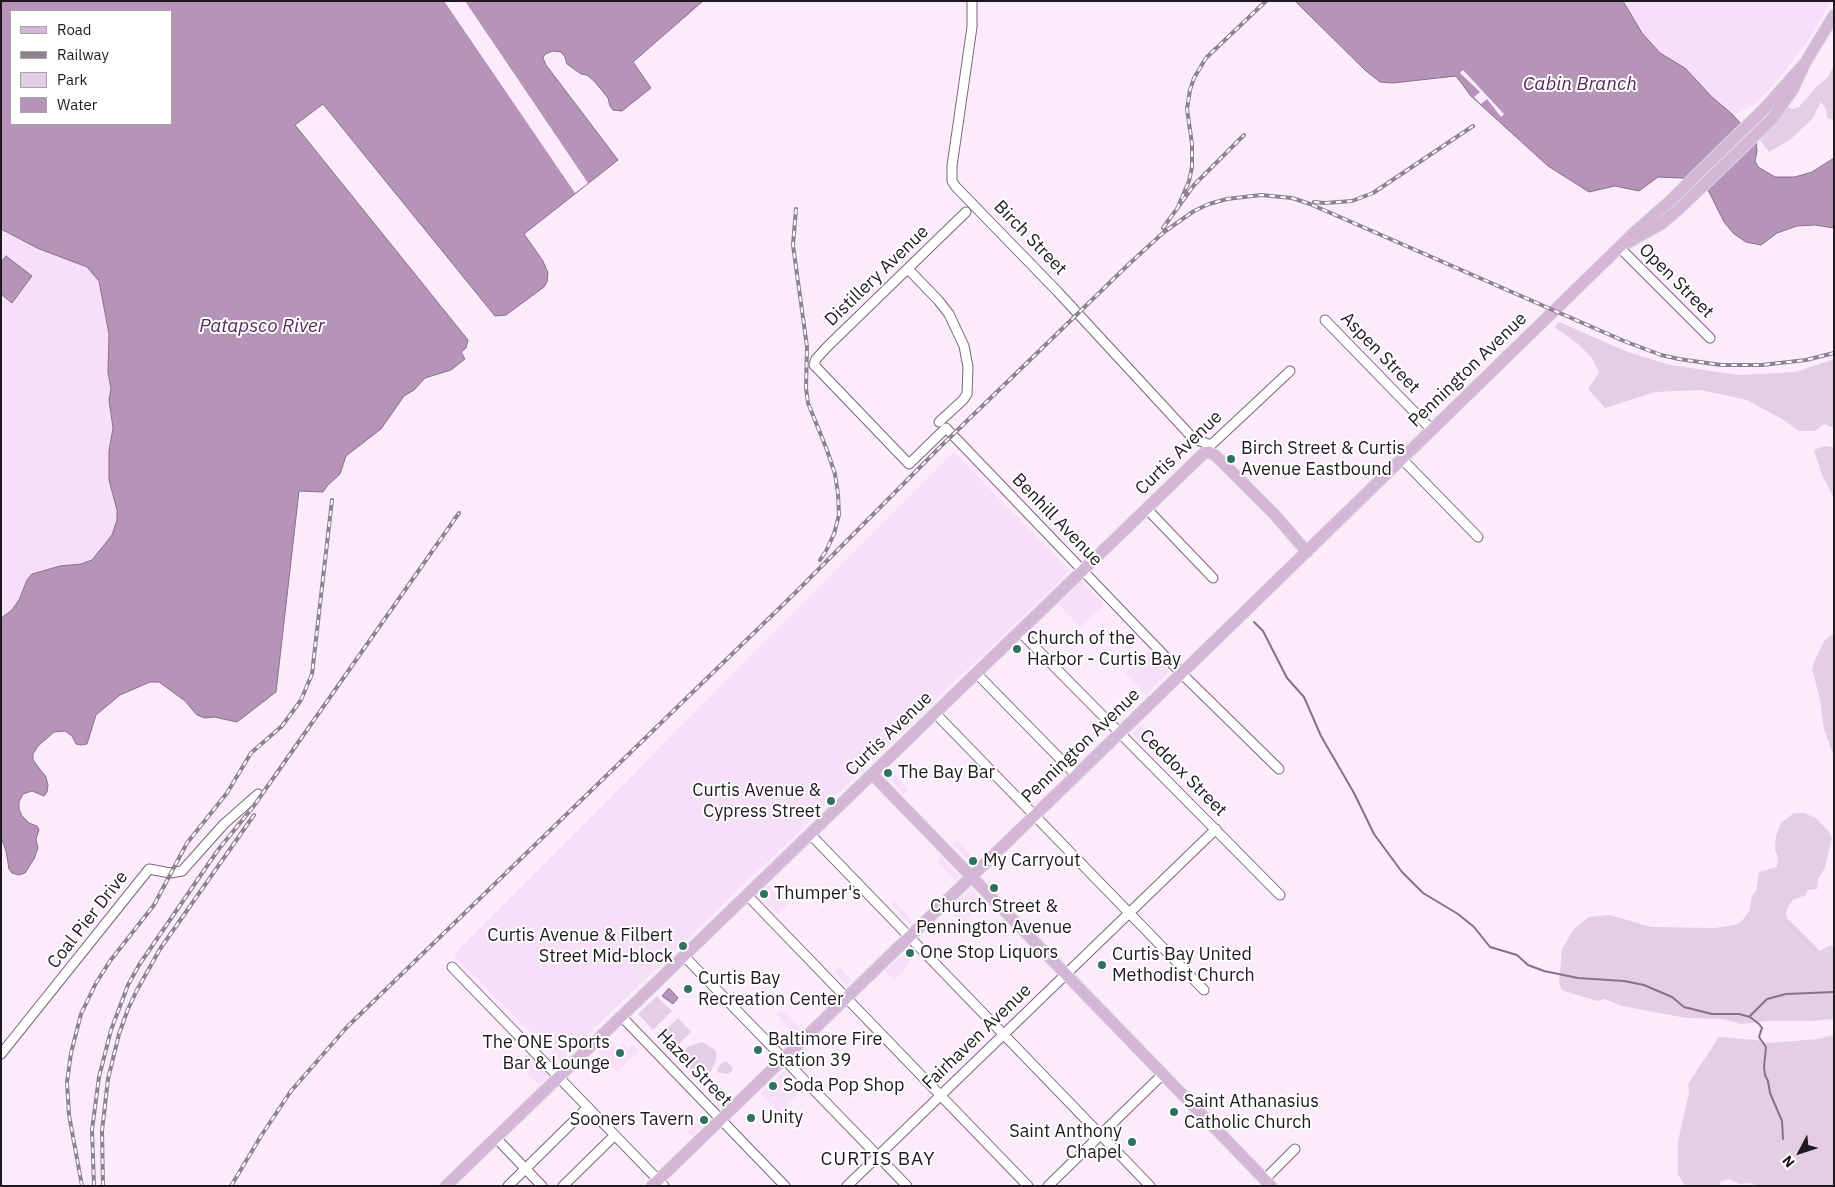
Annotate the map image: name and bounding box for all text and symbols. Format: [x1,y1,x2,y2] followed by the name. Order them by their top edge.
[10,10,172,125] legend
[57,20,92,39] text: Road
[57,45,109,64] text: Railway
[57,70,87,89] text: Park
[1523,74,1637,96] water label: Cabin Branch
[57,95,97,114] text: Water
[989,196,1071,280] street label: Birch Street
[821,221,933,331] street label: Distillery Avenue
[1634,239,1718,323] street label: Open Street
[1336,308,1424,398] street label: Aspen Street
[1404,308,1532,432] street label: Pennington Avenue
[199,316,325,338] water label: Patapsco River
[1131,406,1227,500] street label: Curtis Avenue
[1241,438,1405,480] place label: Birch Street & Curtis Avenue Eastbound
[1225,453,1237,465] marker: Birch Street & Curtis Avenue Eastbound
[1007,469,1107,571] street label: Benhill Avenue
[1027,628,1181,670] place label: Church of the Harbor - Curtis Bay
[1011,643,1023,655] marker: Church of the Harbor - Curtis Bay
[1017,684,1145,808] street label: Pennington Avenue
[841,687,937,781] street label: Curtis Avenue
[1135,725,1231,821] street label: Ceddox Street
[898,762,995,784] place label: The Bay Bar
[882,767,894,779] marker: The Bay Bar
[692,780,821,822] place label: Curtis Avenue & Cypress Street
[825,795,837,807] marker: Curtis Avenue & Cypress Street
[983,850,1081,872] place label: My Carryout
[967,855,979,867] marker: My Carryout
[43,867,133,973] street label: Coal Pier Drive
[988,882,1000,894] marker: Church Street & Pennington Avenue
[774,883,861,905] place label: Thumper's
[758,888,770,900] marker: Thumper's
[916,896,1072,939] place label: Church Street & Pennington Avenue
[487,925,673,968] place label: Curtis Avenue & Filbert Street Mid-block
[677,940,689,952] marker: Curtis Avenue & Filbert Street Mid-block
[920,942,1058,964] place label: One Stop Liquors
[1112,944,1255,986] place label: Curtis Bay United Methodist Church
[904,947,916,959] marker: One Stop Liquors
[1096,959,1108,971] marker: Curtis Bay United Methodist Church
[698,968,844,1011] place label: Curtis Bay Recreation Center
[918,980,1036,1094] street label: Fairhaven Avenue
[682,983,694,995] marker: Curtis Bay Recreation Center
[652,1025,736,1111] street label: Hazel Street
[768,1029,882,1072] place label: Baltimore Fire Station 39
[482,1032,610,1074] place label: The ONE Sports Bar & Lounge
[752,1044,764,1056] marker: Baltimore Fire Station 39
[614,1047,626,1059] marker: The ONE Sports Bar & Lounge
[783,1075,904,1097] place label: Soda Pop Shop
[767,1080,779,1092] marker: Soda Pop Shop
[1184,1091,1319,1134] place label: Saint Athanasius Catholic Church
[1168,1106,1180,1118] marker: Saint Athanasius Catholic Church
[761,1107,803,1129] place label: Unity
[570,1109,694,1131] place label: Sooners Tavern
[745,1112,757,1124] marker: Unity
[698,1114,710,1126] marker: Sooners Tavern
[1009,1121,1122,1164] place label: Saint Anthony Chapel
[1775,1127,1825,1177] north arrow
[1126,1136,1138,1148] marker: Saint Anthony Chapel
[819,1149,937,1171] district label: CURTIS BAY
[1778,1152,1799,1171] text: N

